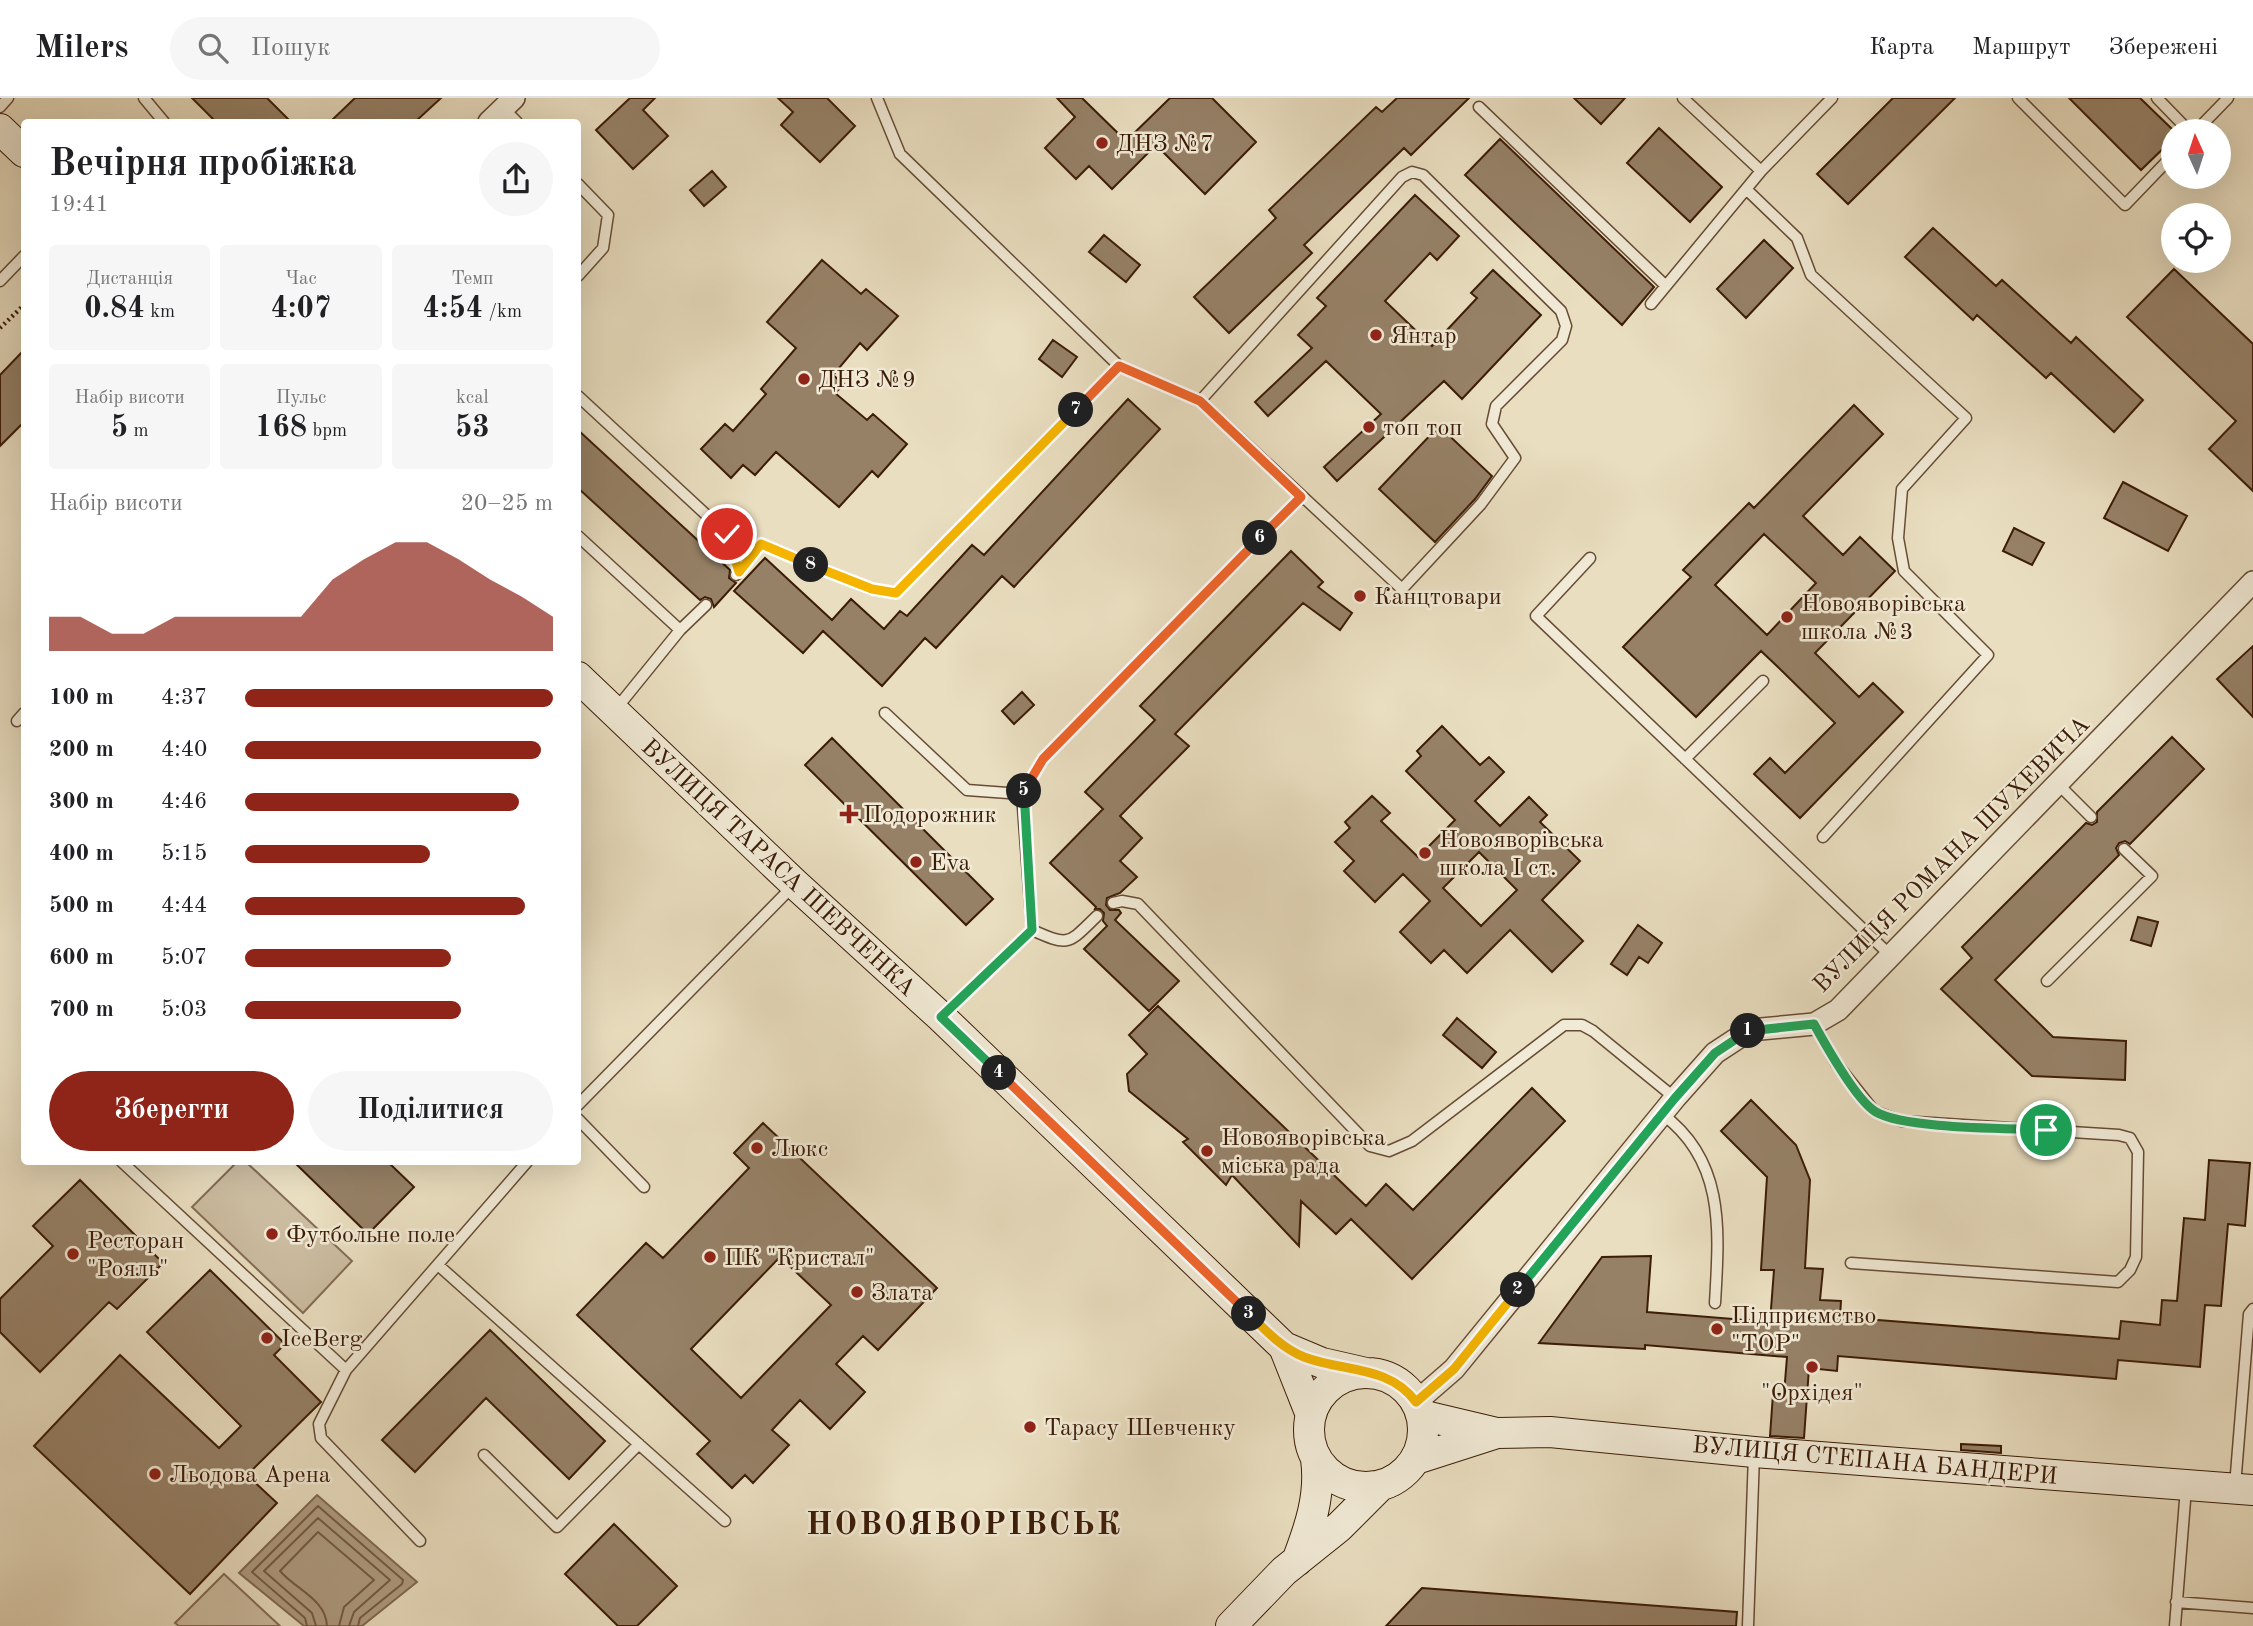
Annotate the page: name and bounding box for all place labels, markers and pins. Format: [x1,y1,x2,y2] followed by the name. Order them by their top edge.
[1116,133,1214,157] place label: ДНЗ №7
[1094,135,1110,151] marker: ДНЗ №7
[1390,325,1457,349] place label: Янтар
[1368,327,1384,343] marker: Янтар
[818,369,916,393] place label: ДНЗ №9
[796,371,812,387] marker: ДНЗ №9
[1058,392,1094,428] pin: 7
[1383,417,1463,441] place label: топ топ
[1361,419,1377,435] marker: топ топ
[697,504,757,564] pin
[1242,520,1278,556] pin: 6
[794,547,828,582] pin: 8
[1374,586,1502,610] place label: Канцтовари
[1352,588,1368,604] marker: Канцтовари
[1801,593,1966,645] place label: Новояворівська школа №3
[1779,609,1795,625] marker: Новояворівська школа №3
[1006,774,1042,808] pin: 5
[863,804,997,828] place label: Подорожник
[841,806,857,822] marker: Подорожник
[1439,829,1604,881] place label: Новояворівська школа І ст.
[1417,845,1433,861] marker: Новояворівська школа І ст.
[930,852,971,876] place label: Eva
[908,854,924,870] marker: Eva
[1730,1014,1766,1048] pin: 1
[982,1056,1016,1090] pin: 4
[2016,1100,2076,1160] pin
[1221,1127,1386,1179] place label: Новояворівська міська рада
[771,1138,828,1162] place label: Люкс
[749,1140,765,1156] marker: Люкс
[1199,1143,1215,1159] marker: Новояворівська міська рада
[286,1224,455,1248] place label: Футбольне поле
[264,1226,280,1242] marker: Футбольне поле
[87,1230,184,1282] place label: Ресторан "Рояль"
[65,1246,81,1262] marker: Ресторан "Рояль"
[724,1247,875,1271] place label: ПК "Кристал"
[702,1249,718,1265] marker: ПК "Кристал"
[1500,1272,1536,1308] pin: 2
[871,1282,933,1306] place label: Злата
[849,1284,865,1300] marker: Злата
[1232,1296,1266,1332] pin: 3
[1731,1305,1876,1357] place label: Підприємство "ТОР"
[1709,1321,1725,1337] marker: Підприємство "ТОР"
[281,1328,362,1352] place label: IceBerg
[259,1330,275,1346] marker: IceBerg
[1804,1359,1820,1375] marker: "Орхідея"
[1761,1382,1863,1406] place label: "Орхідея"
[1044,1417,1236,1441] place label: Тарасу Шевченку
[1022,1419,1038,1435] marker: Тарасу Шевченку
[169,1464,331,1488] place label: Льодова Арена
[147,1466,163,1482] marker: Льодова Арена

